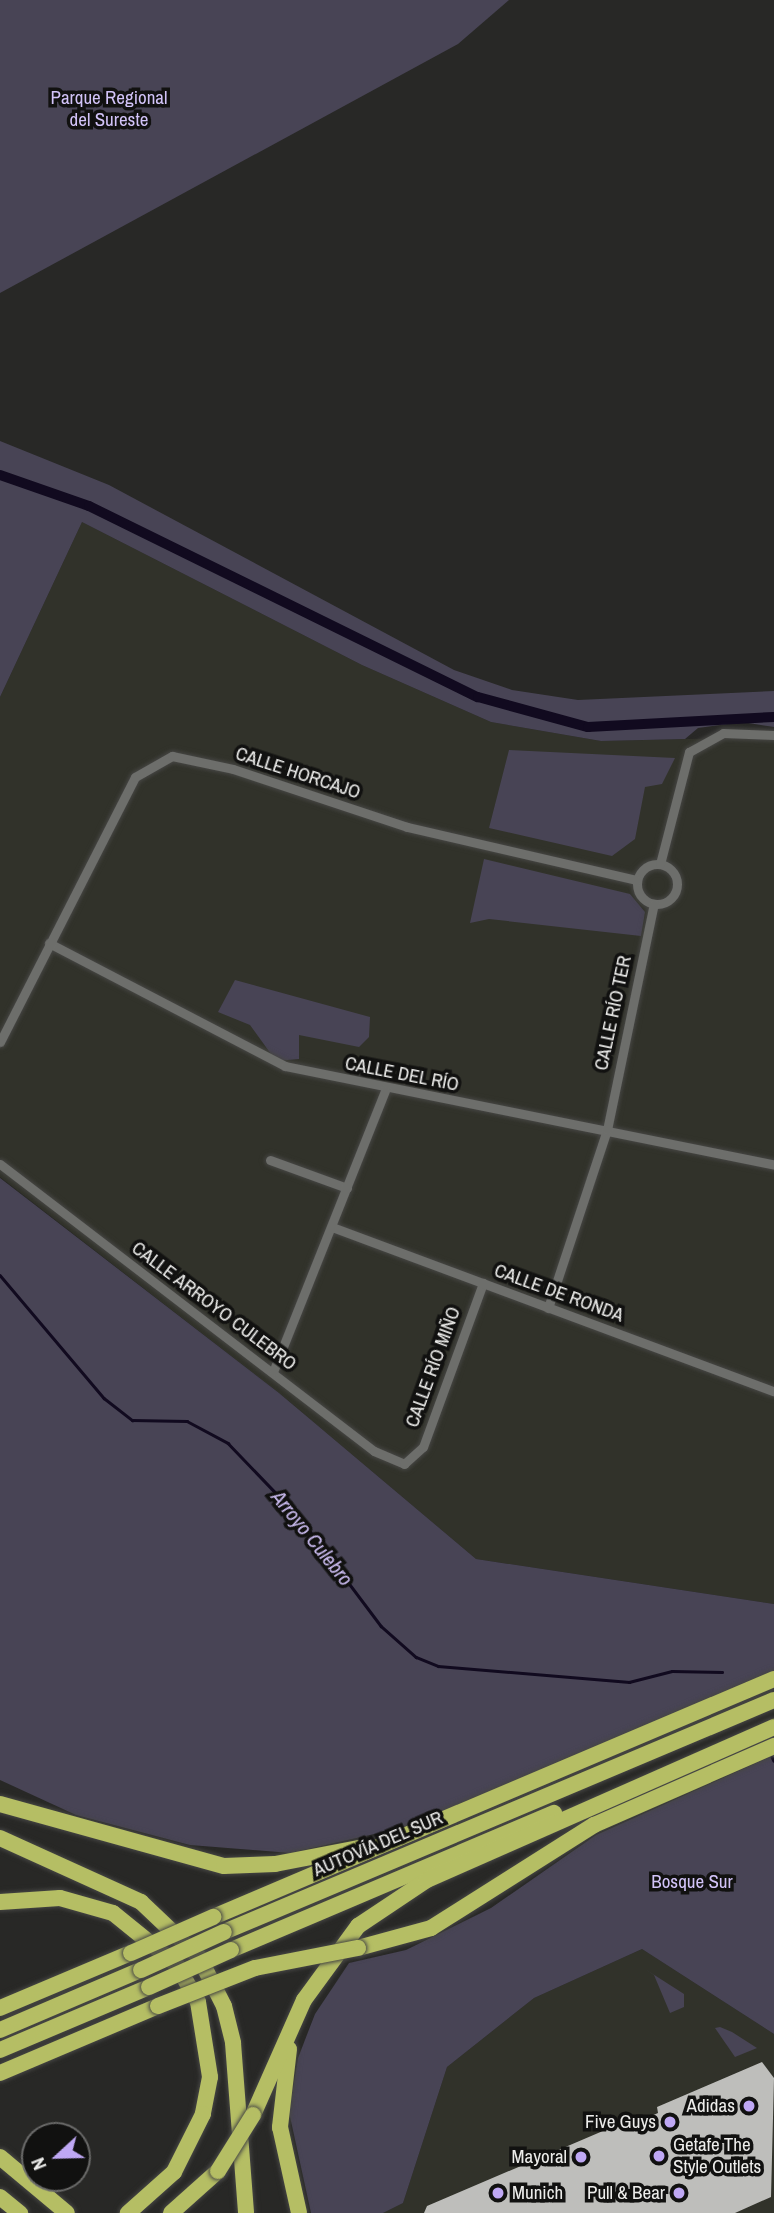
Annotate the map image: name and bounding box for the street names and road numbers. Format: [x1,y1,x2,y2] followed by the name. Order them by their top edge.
[233,742,363,804] street label: CALLE HORCAJO
[590,953,636,1073] street label: CALLE RÍO TER
[343,1052,461,1096] street label: CALLE DEL RÍO
[127,1236,301,1376] street label: CALLE ARROYO CULEBRO
[491,1259,627,1327] street label: CALLE DE RONDA
[401,1304,465,1430] street label: CALLE RÍO MIÑO
[309,1806,447,1882] street label: AUTOVÍA DEL SUR

